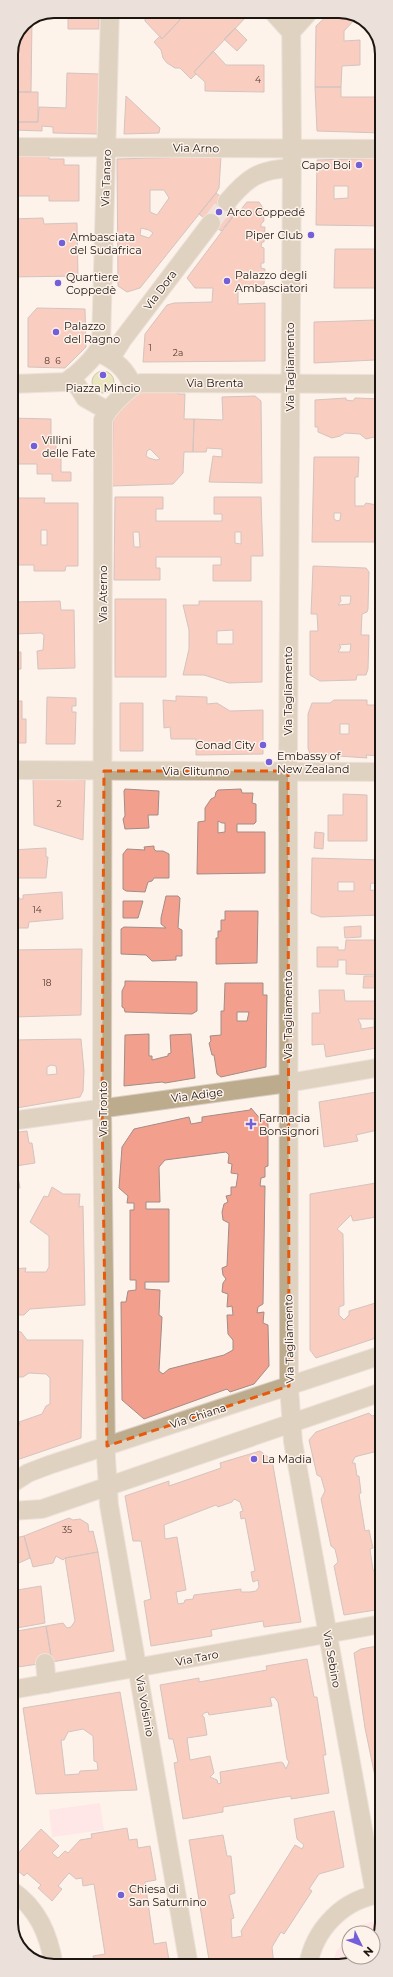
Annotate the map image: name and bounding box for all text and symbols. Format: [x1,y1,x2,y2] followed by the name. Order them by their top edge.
[255,74,261,85] house number: 4
[173,141,219,155] street label: Via Arno
[98,149,114,207] street label: Via Tanaro
[301,158,351,172] place label: Capo Boi
[354,160,364,170] marker: Capo Boi
[227,205,305,219] place label: Arco Coppedé
[214,207,224,217] marker: Arco Coppedé
[245,228,303,242] place label: Piper Club
[70,230,142,257] place label: Ambasciata del Sudafrica
[306,230,316,240] marker: Piper Club
[57,238,67,248] marker: Ambasciata del Sudafrica
[140,267,180,313] street label: Via Dora
[235,268,308,295] place label: Palazzo degli Ambasciatori
[66,270,119,297] place label: Quartiere Coppedè
[222,276,232,286] marker: Palazzo degli Ambasciatori
[53,278,63,288] marker: Quartiere Coppedè
[64,319,120,346] place label: Palazzo del Ragno
[283,322,297,412] street label: Via Tagliamento
[51,327,61,337] marker: Palazzo del Ragno
[148,342,152,353] house number: 1
[173,347,183,358] house number: 2a
[44,355,50,366] house number: 8
[55,355,61,366] house number: 6
[98,370,108,380] marker: Piazza Mincio
[186,376,244,390] street label: Via Brenta
[66,381,141,395] place label: Piazza Mincio
[42,433,96,460] place label: Villini delle Fate
[29,441,39,451] marker: Villini delle Fate
[96,565,110,623] street label: Via Aterno
[281,646,295,736] street label: Via Tagliamento
[196,738,255,752] place label: Conad City
[258,740,268,750] marker: Conad City
[277,749,349,776] place label: Embassy of New Zealand
[264,757,274,767] marker: Embassy of New Zealand
[162,764,230,778] street label: Via Clitunno
[56,798,62,809] house number: 2
[32,904,42,915] house number: 14
[281,970,295,1060] street label: Via Tagliamento
[43,977,52,988] house number: 18
[96,1081,110,1137] street label: Via Tronto
[170,1085,224,1105] street label: Via Adige
[259,1111,319,1138] place label: Farmacia Bonsignori
[246,1119,256,1129] marker: Farmacia Bonsignori
[281,1294,297,1384] street label: Via Tagliamento
[168,1400,228,1432] street label: Via Chiana
[262,1452,312,1466] place label: La Madia
[249,1454,259,1464] marker: La Madia
[62,1524,72,1535] house number: 35
[320,1629,344,1689] street label: Via Sebino
[174,1647,220,1669] street label: Via Taro
[133,1674,157,1738] street label: Via Volsinio
[129,1882,207,1909] place label: Chiesa di San Saturnino
[116,1890,126,1900] marker: Chiesa di San Saturnino
[341,1925,381,1965] north arrow
[360,1944,376,1960] text: N

